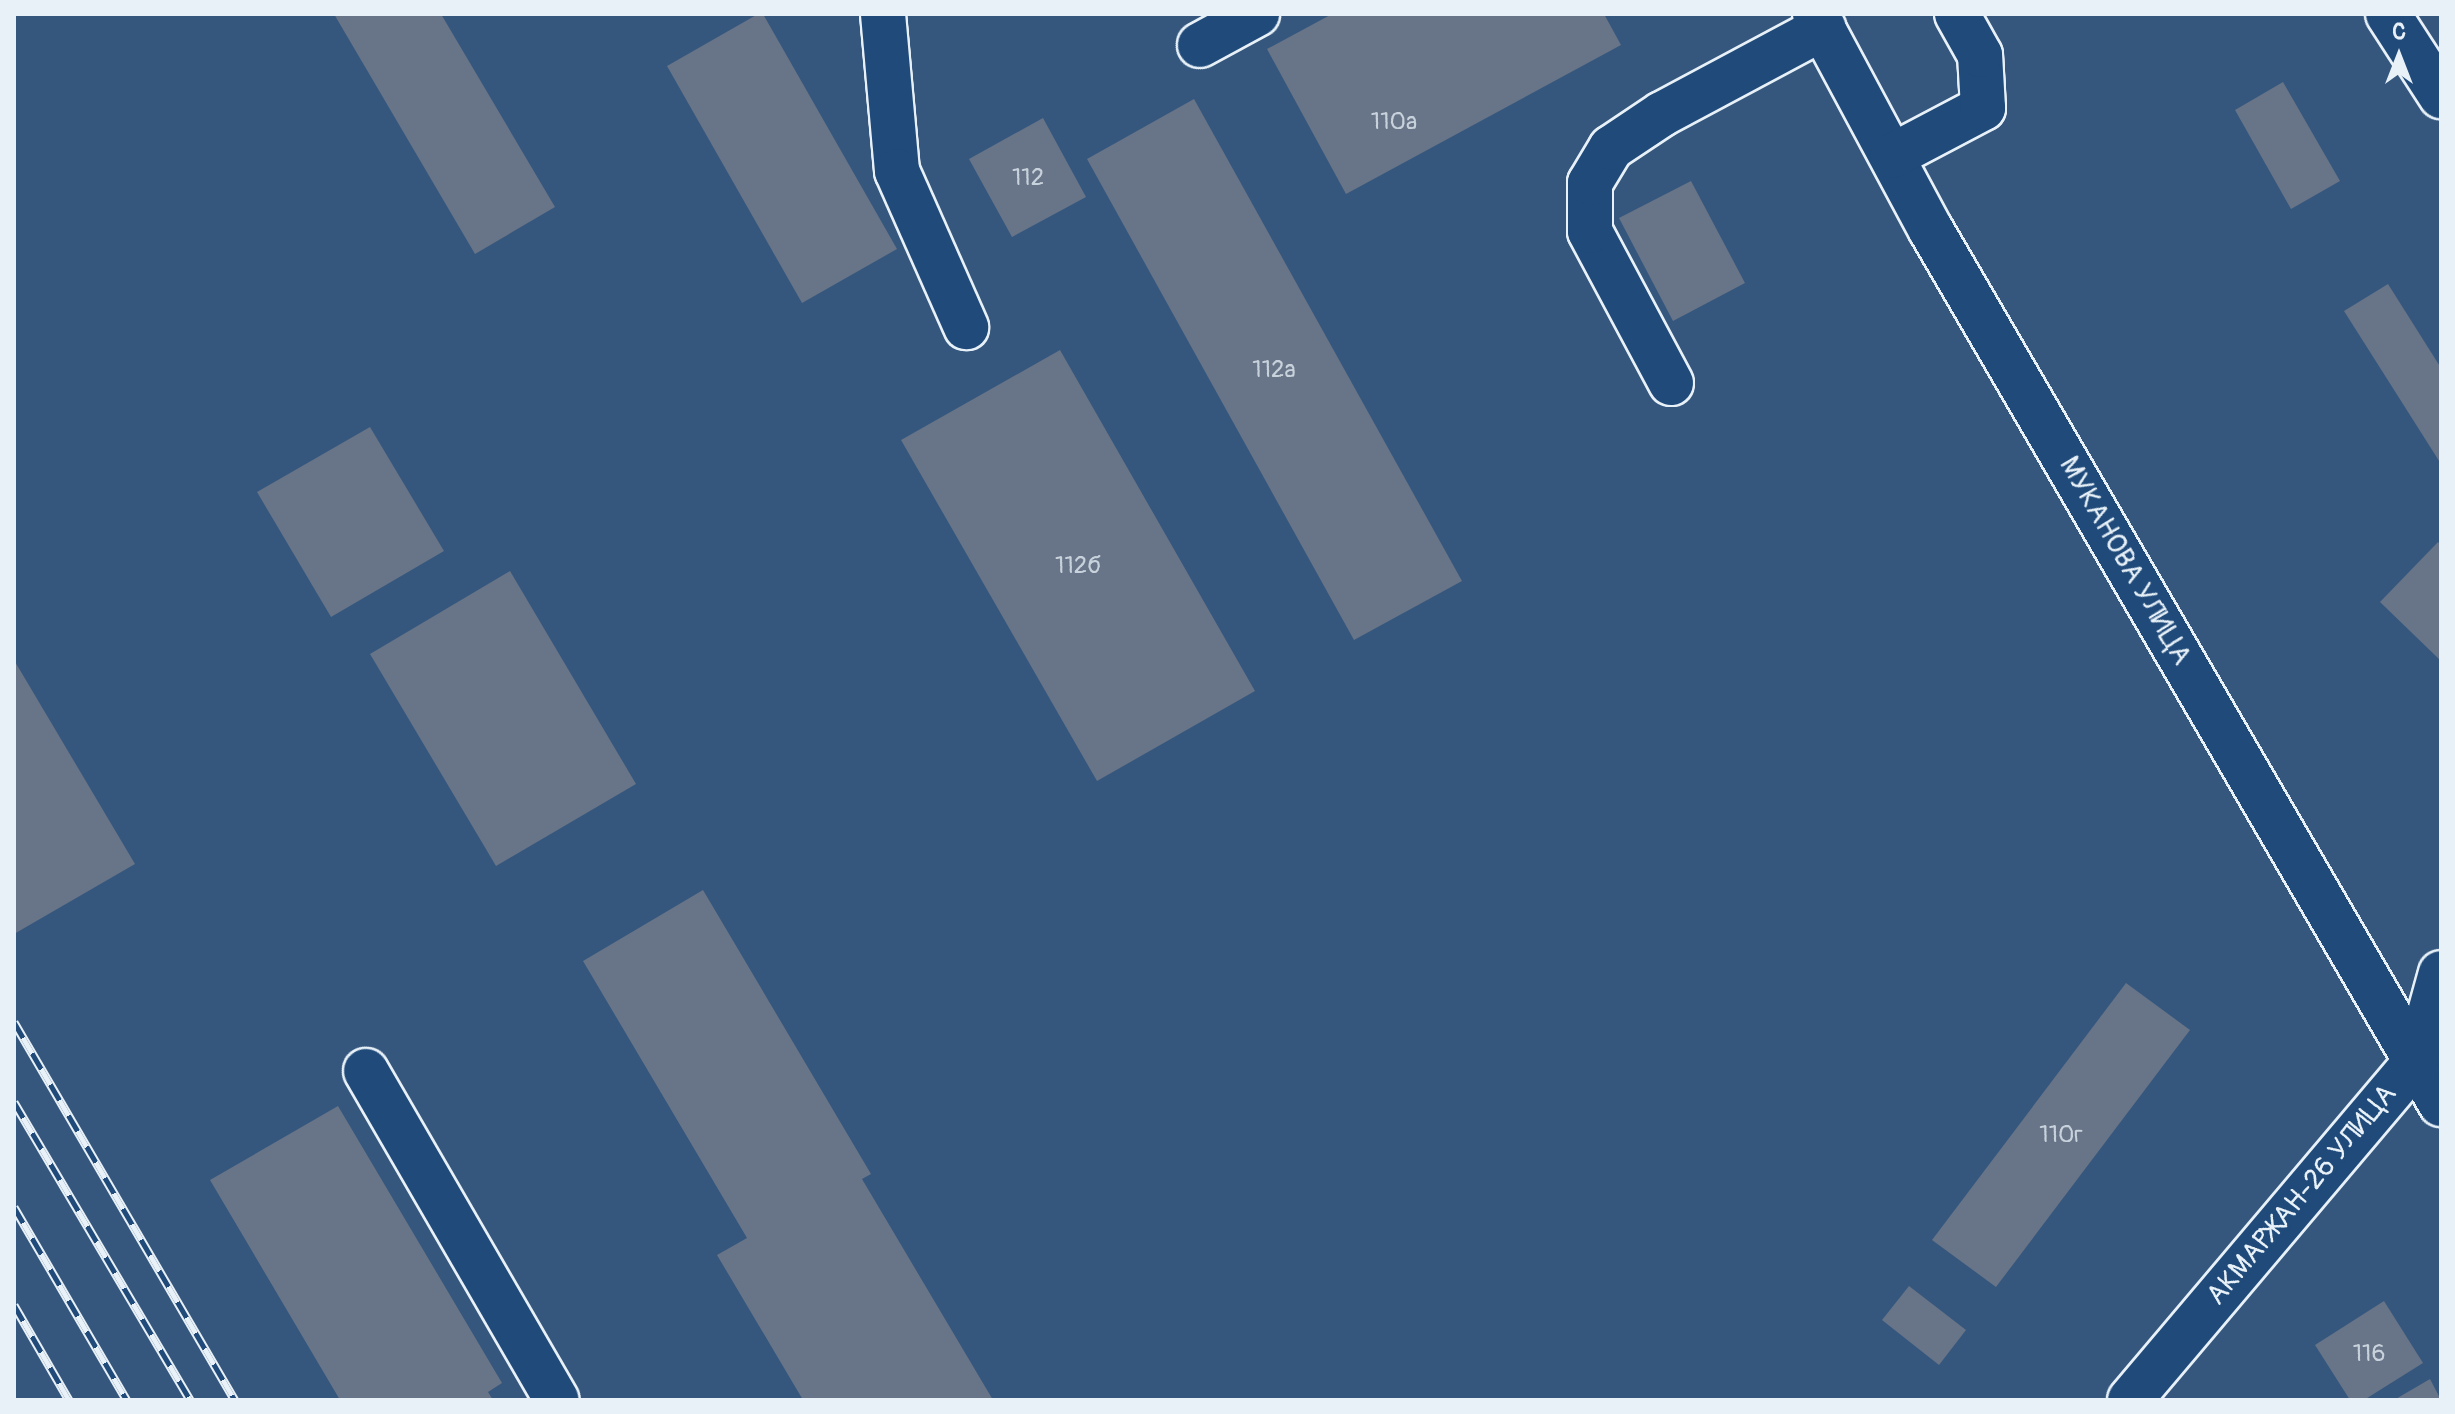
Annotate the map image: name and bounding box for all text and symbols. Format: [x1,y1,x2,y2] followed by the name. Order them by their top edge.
[2359,16,2439,96] north arrow
[2392,18,2406,46] text: С
[1371,108,1417,136] house number: 110а
[1012,164,1044,192] house number: 112
[1252,356,1296,384] house number: 112а
[2052,451,2198,671] street label: МУКАНОВА УЛИЦА
[1055,552,1101,580] house number: 112б
[2200,1078,2404,1312] street label: АКМАРЖАН-26 УЛИЦА
[2039,1121,2083,1149] house number: 110г
[2353,1340,2385,1368] house number: 116

